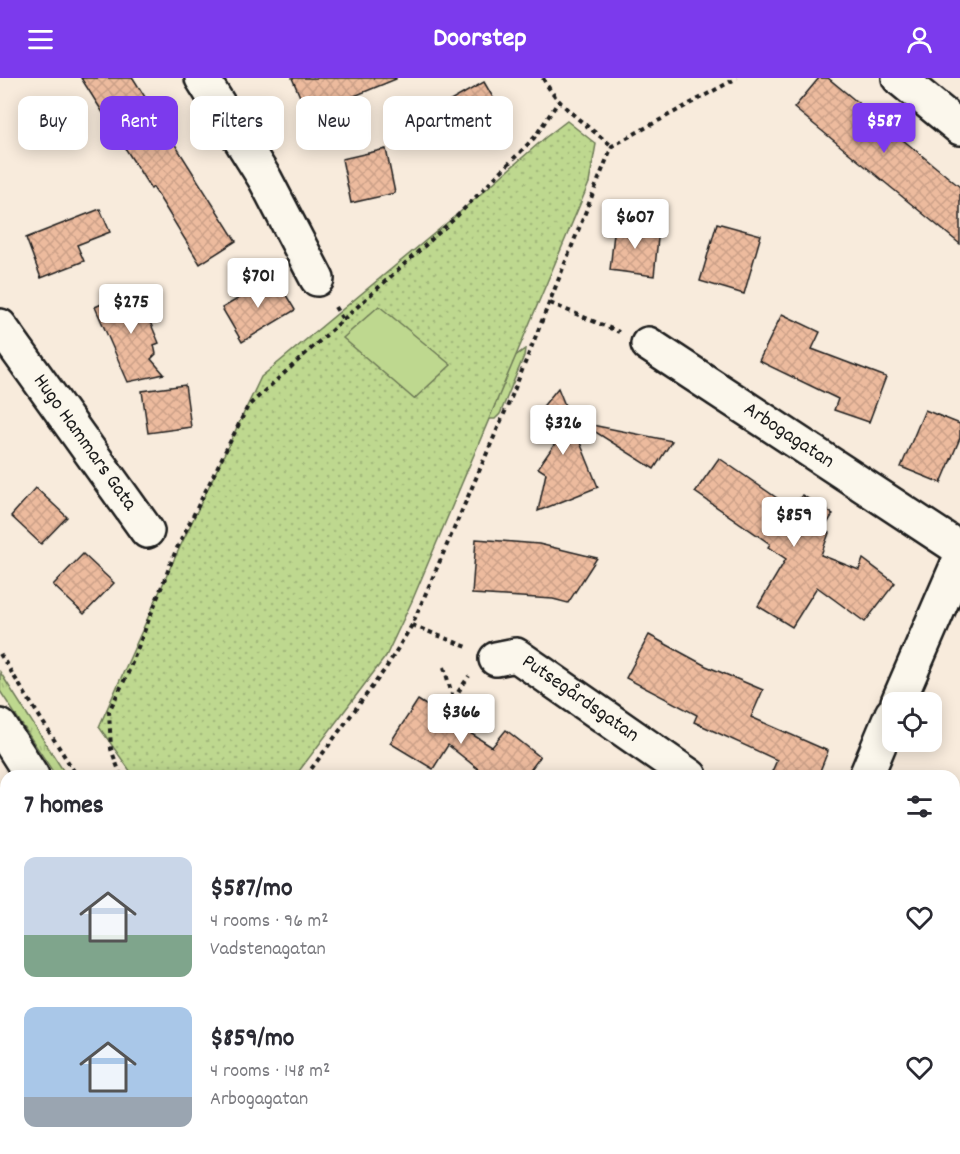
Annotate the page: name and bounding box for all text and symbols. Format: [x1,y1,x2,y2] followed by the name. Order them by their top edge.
[433,20,527,59] text: Doorstep
[24,23,57,56] icon: menu
[903,23,936,56] icon: person
[18,96,88,150] chip: Buy
[100,96,178,150] chip: Rent
[190,96,284,150] chip: Filters
[296,96,371,150] chip: New
[383,96,513,150] chip: Apartment
[848,103,920,154] pin: $587
[866,108,902,136] text: $587
[599,199,671,250] pin: $607
[616,204,654,232] text: $607
[222,258,294,309] pin: $701
[241,263,275,291] text: $701
[95,284,167,335] pin: $275
[113,289,149,317] text: $275
[24,368,144,519] street label: Hugo Hammars Gata
[737,395,840,477] street label: Arbogagatan
[527,405,599,456] pin: $326
[544,410,582,438] text: $326
[758,497,830,548] pin: $859
[776,502,812,530] text: $859
[515,648,645,751] street label: Putsegårdsgatan
[882,692,942,752] map controls
[882,692,942,752] button: locate
[425,694,497,745] pin: $366
[442,699,480,727] text: $366
[24,788,104,825] text: 7 homes
[903,790,936,823] icon: filters
[210,871,292,908] text: $587/mo
[72,881,144,953] icon: home
[903,901,936,934] icon: heart
[210,908,329,936] text: 4 rooms · 96 m²
[210,936,326,964] text: Vadstenagatan
[210,1021,294,1058] text: $859/mo
[72,1031,144,1103] icon: home
[903,1051,936,1084] icon: heart
[210,1058,330,1086] text: 4 rooms · 148 m²
[210,1086,308,1114] text: Arbogagatan

